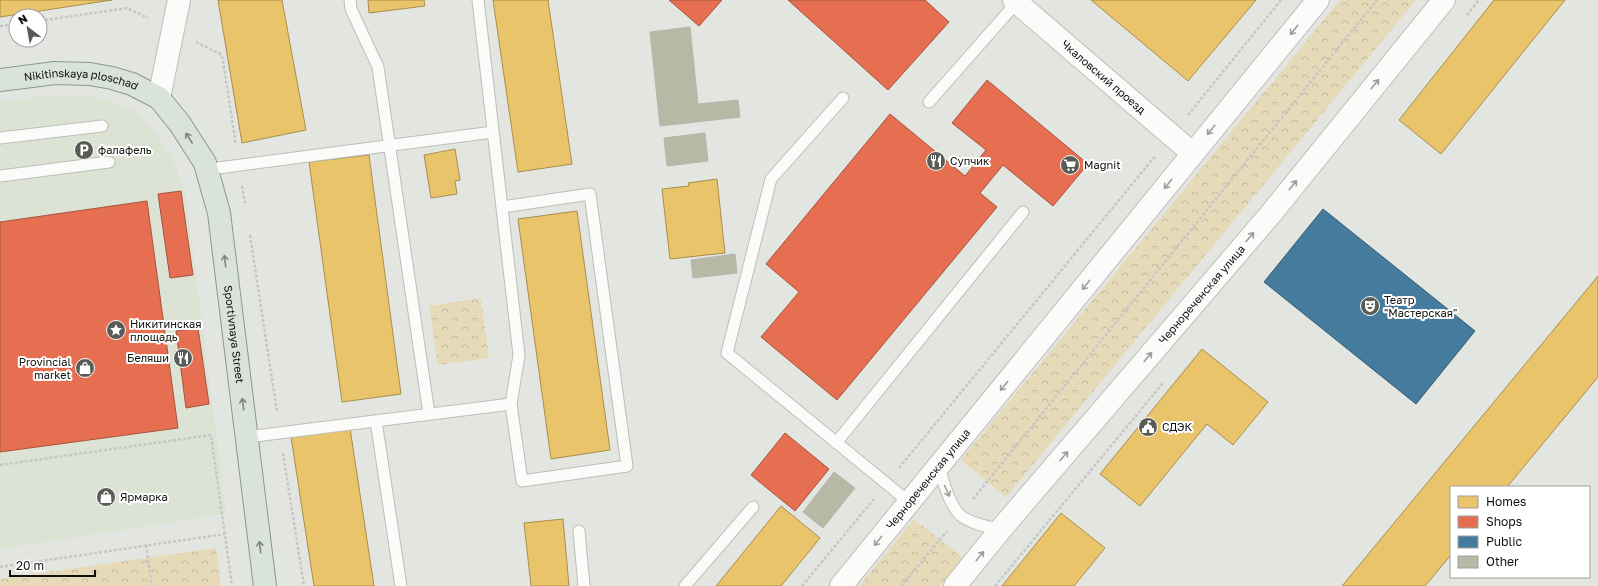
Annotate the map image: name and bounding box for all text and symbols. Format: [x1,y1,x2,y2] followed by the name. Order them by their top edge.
[8,8,48,48] north arrow
[16,11,30,27] text: N
[1289,25,1298,36] one-way arrow
[1059,37,1149,116] street label: Чкаловский проезд
[23,66,141,92] street label: Nikitinskaya ploschad
[1371,79,1380,90] one-way arrow
[1206,125,1215,136] one-way arrow
[185,132,193,144] one-way arrow
[73,139,95,161] parking icon: фалафель
[98,143,152,156] place label: фалафель
[925,150,947,172] restaurant icon: Супчик
[950,154,990,167] place label: Супчик
[1059,154,1081,176] supermarket icon: Magnit
[1084,158,1121,171] place label: Magnit
[1163,178,1172,189] one-way arrow
[1289,180,1298,191] one-way arrow
[1246,232,1255,242] one-way arrow
[1156,242,1247,346] street label: Чернореченская улица
[221,255,229,268] one-way arrow
[1082,279,1090,290] one-way arrow
[222,284,247,384] street label: Sportivnaya Street
[1384,293,1457,319] place label: Театр "Мастерская"
[1359,295,1381,317] theatre icon: Театр "Мастерская"
[130,317,202,343] place label: Никитинская площадь
[105,319,127,341] place icon: Никитинская площадь
[172,347,194,369] restaurant icon: Беляши
[127,351,169,364] place label: Беляши
[1143,352,1152,363] one-way arrow
[19,355,71,381] place label: Provincial market
[74,357,96,379] shop icon: Provincial market
[1000,380,1009,391] one-way arrow
[239,398,247,411] one-way arrow
[1137,416,1159,438] public building icon: СДЭК
[1162,420,1193,433] place label: СДЭК
[883,426,973,532] street label: Чернореченская улица
[1059,451,1068,462] one-way arrow
[944,485,952,497] one-way arrow
[95,486,117,508] shop icon: Ярмарка
[1450,486,1590,578] legend
[120,490,168,503] place label: Ярмарка
[1486,494,1526,509] text: Homes
[1486,514,1522,529] text: Shops
[1486,534,1523,549] text: Public
[873,535,882,546] one-way arrow
[257,541,264,554] one-way arrow
[976,550,984,561] one-way arrow
[10,552,95,578] scale bar
[1486,554,1519,569] text: Other
[16,558,44,573] text: 20 m

